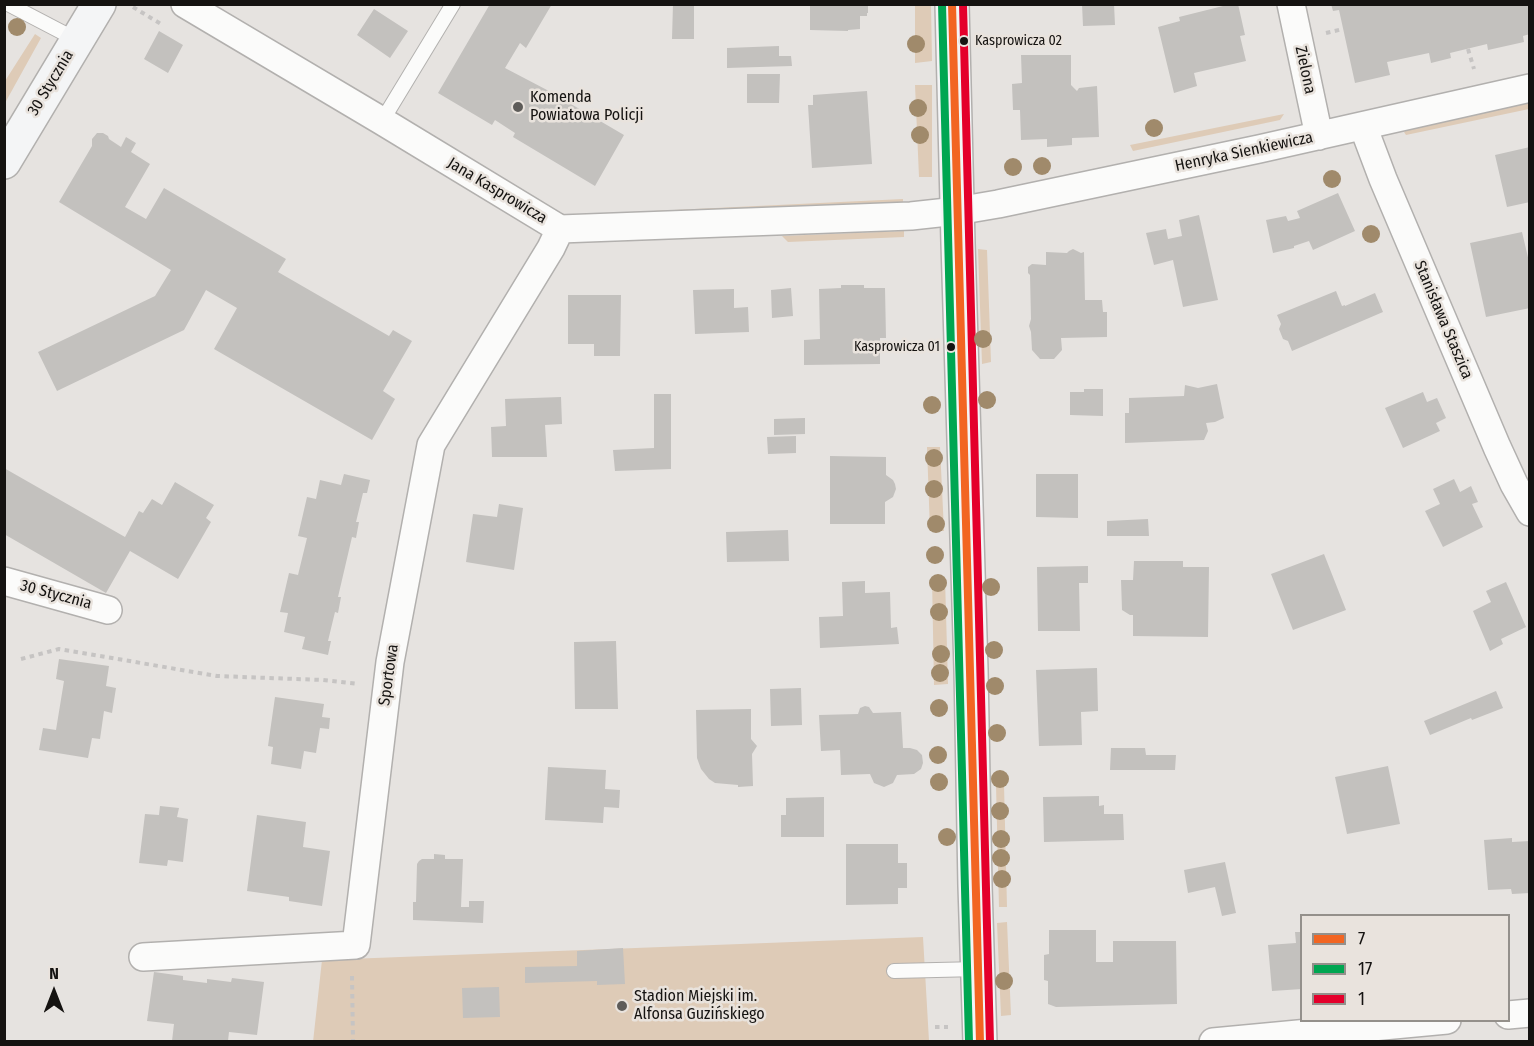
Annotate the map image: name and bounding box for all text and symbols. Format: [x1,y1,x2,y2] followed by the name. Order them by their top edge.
[975,33,1062,49] place label: Kasprowicza 02
[958,35,970,47] marker: Kasprowicza 02
[1291,44,1319,96] street label: Zielona
[24,47,78,119] street label: 30 Stycznia
[530,88,643,126] place label: Komenda Powiatowa Policji
[511,100,525,114] marker: Komenda Powiatowa Policji
[1173,128,1315,176] street label: Henryka Sienkiewicza
[444,154,550,228] street label: Jana Kasprowicza
[1409,258,1477,382] street label: Stanisława Staszica
[854,339,940,355] place label: Kasprowicza 01
[945,341,957,353] marker: Kasprowicza 01
[18,576,94,614] street label: 30 Stycznia
[375,643,403,707] street label: Sportowa
[1300,914,1510,1022] legend
[1358,928,1365,950] text: 7
[1358,958,1372,980] text: 17
[24,962,84,1022] north arrow
[49,964,59,983] text: N
[634,987,765,1025] place label: Stadion Miejski im. Alfonsa Guzińskiego
[1358,988,1365,1010] text: 1
[615,999,629,1013] marker: Stadion Miejski im. Alfonsa Guzińskiego

